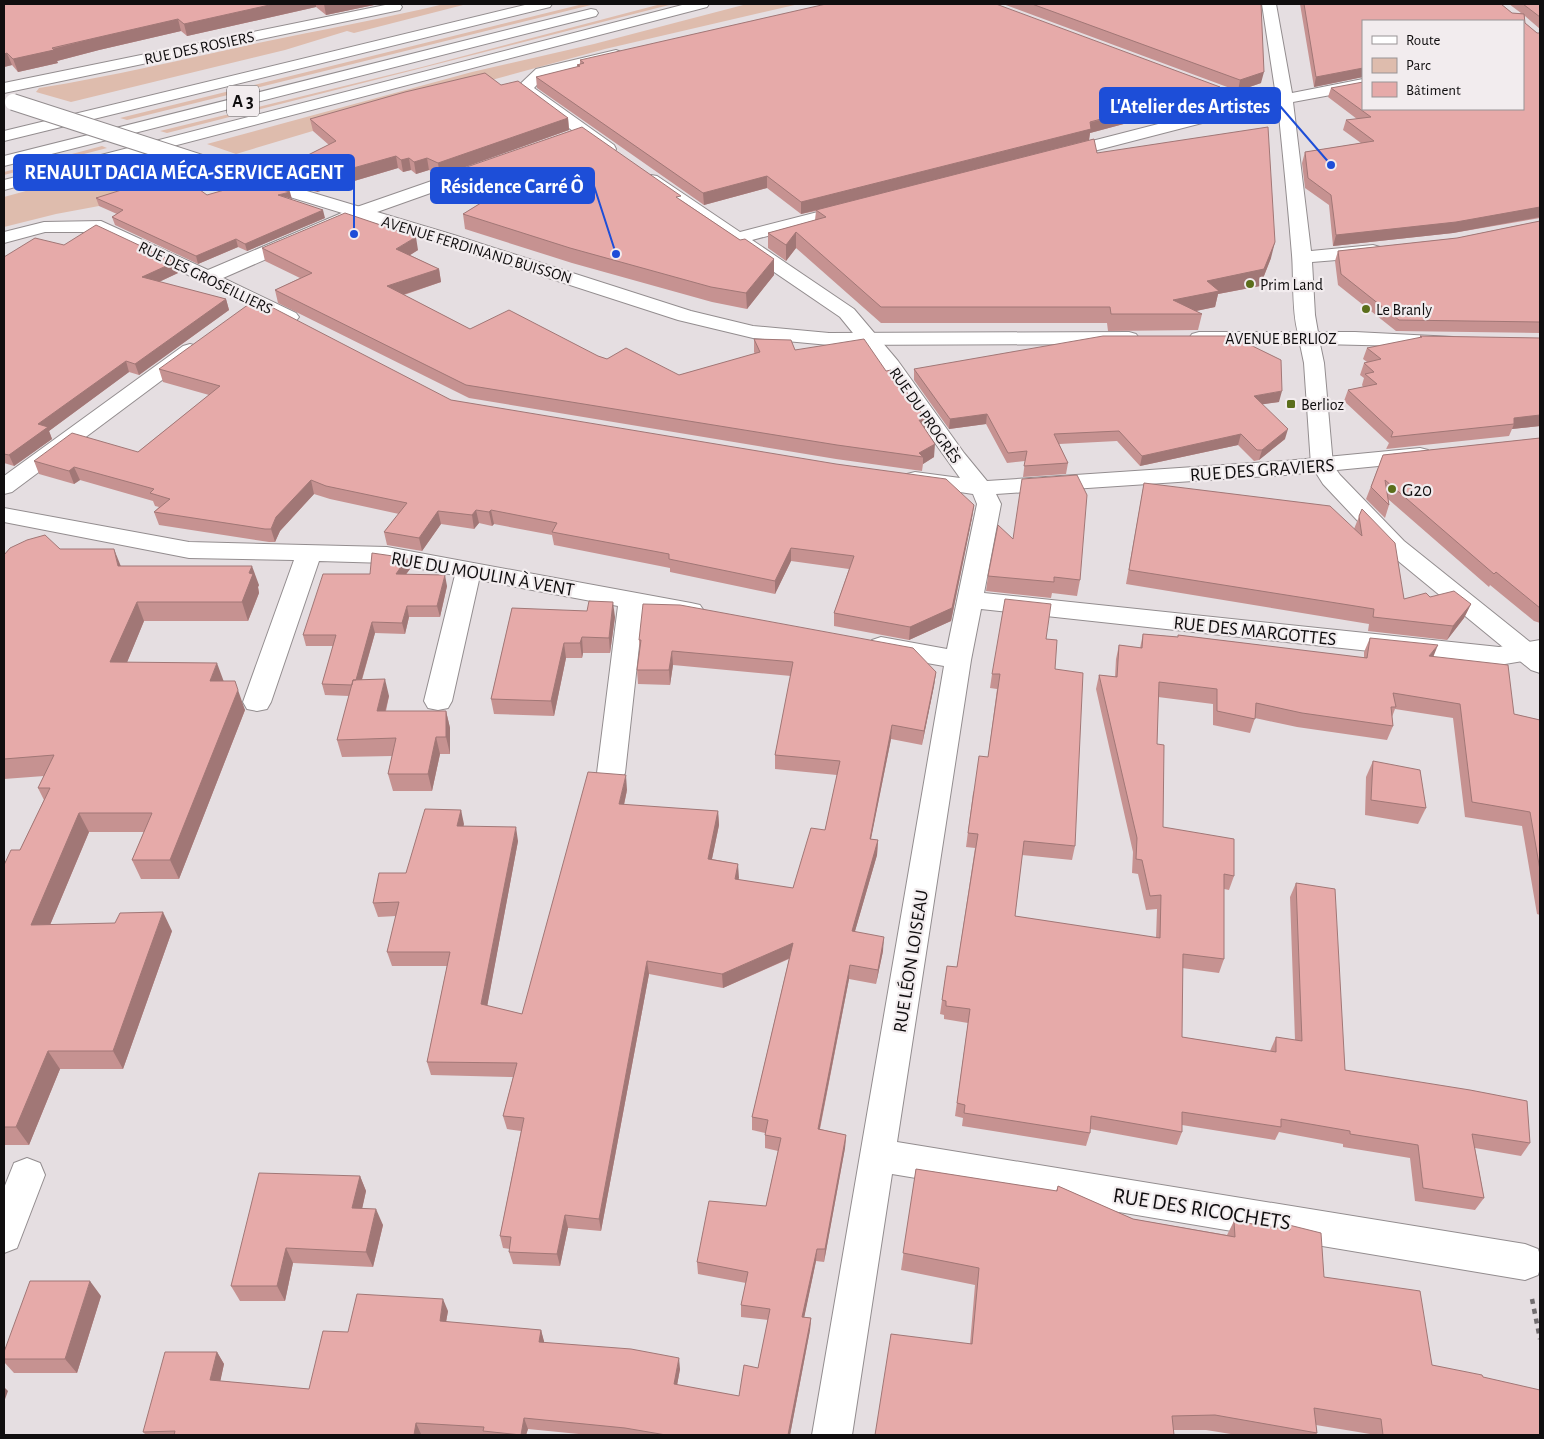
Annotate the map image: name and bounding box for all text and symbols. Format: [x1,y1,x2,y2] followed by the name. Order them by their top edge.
[1362,20,1524,110] legend
[143,29,256,67] street label: RUE DES ROSIERS
[1406,33,1440,48] text: Route
[1406,58,1431,73] text: Parc
[1406,83,1461,98] text: Bâtiment
[227,85,259,116] road number: A 3
[1100,88,1280,123] callout: L'Atelier des Artistes
[1110,97,1270,117] text: L'Atelier des Artistes
[14,155,354,190] callout: RENAULT DACIA MÉCA-SERVICE AGENT
[24,159,344,183] text: RENAULT DACIA MÉCA-SERVICE AGENT
[431,168,594,203] callout: Résidence Carré Ô
[440,174,584,197] text: Résidence Carré Ô
[380,213,574,287] street label: AVENUE FERDINAND BUISSON
[136,238,275,317] street label: RUE DES GROSEILLIERS
[1260,277,1323,293] place label: Prim Land
[1244,278,1256,290] marker: Prim Land
[1376,302,1432,319] place label: Le Branly
[1360,303,1372,315] marker: Le Branly
[1225,331,1337,347] street label: AVENUE BERLIOZ
[886,364,966,466] street label: RUE DU PROGRÈS
[1301,397,1344,413] place label: Berlioz
[1285,398,1297,410] marker: Berlioz
[1189,456,1335,485] street label: RUE DES GRAVIERS
[1402,481,1432,500] place label: G20
[1386,483,1398,495] marker: G20
[390,547,576,600] street label: RUE DU MOULIN À VENT
[1172,613,1337,649] street label: RUE DES MARGOTTES
[889,888,932,1034] street label: RUE LÉON LOISEAU
[1111,1184,1292,1234] street label: RUE DES RICOCHETS

